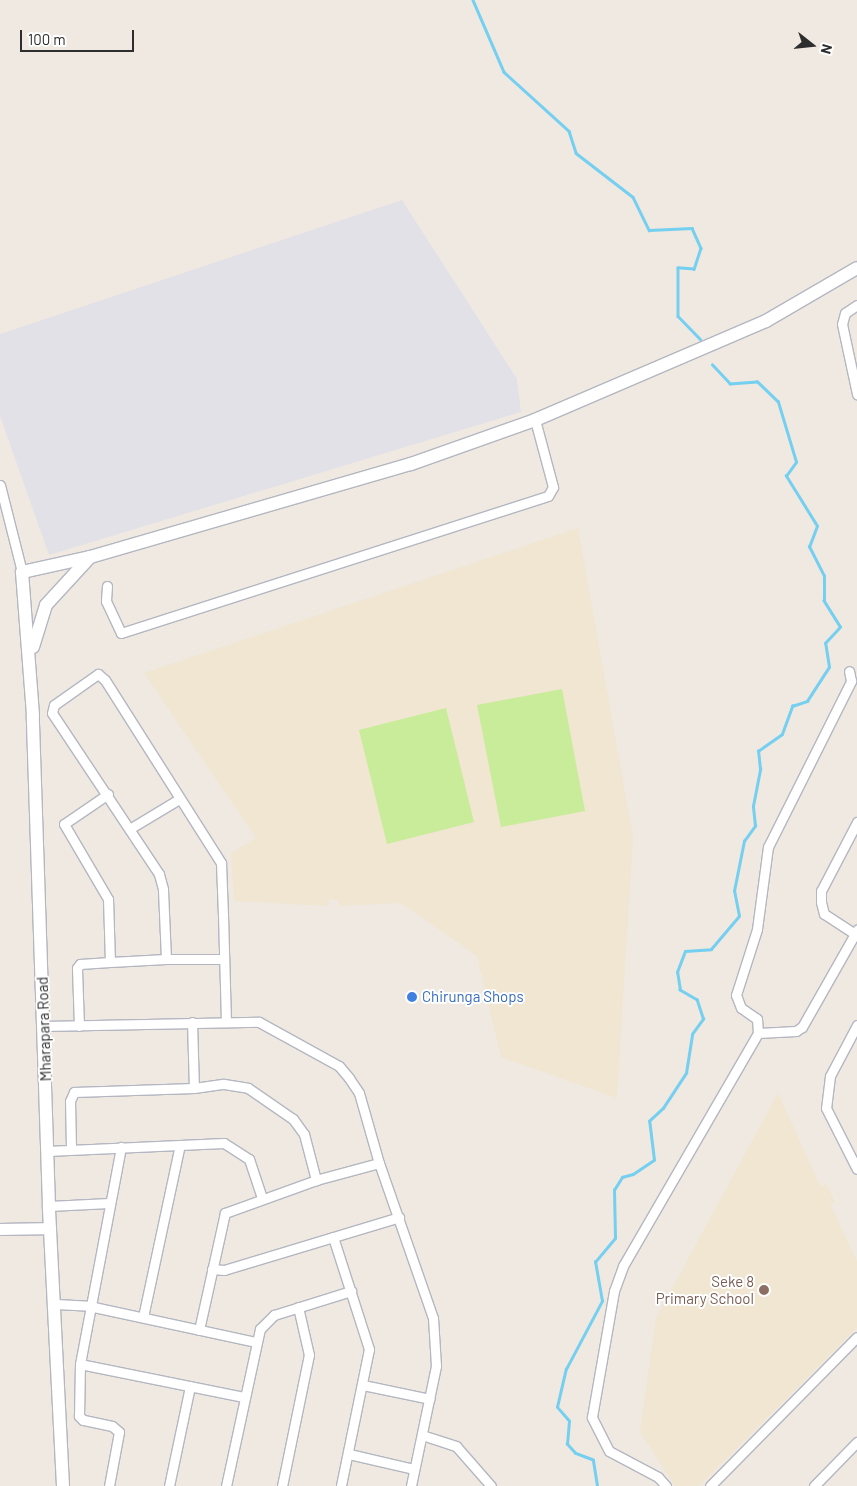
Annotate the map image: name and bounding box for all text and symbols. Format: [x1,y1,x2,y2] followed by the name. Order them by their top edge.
[22,20,136,52] scale bar
[787,20,837,70] north arrow
[28,30,66,48] text: 100 m
[817,42,836,56] text: N
[33,976,55,1082] street label: Mharapara Road
[422,988,524,1006] place label: Chirunga Shops
[406,991,418,1003] marker: Chirunga Shops
[656,1272,754,1307] place label: Seke 8 Primary School
[758,1284,770,1296] marker: Seke 8 Primary School

